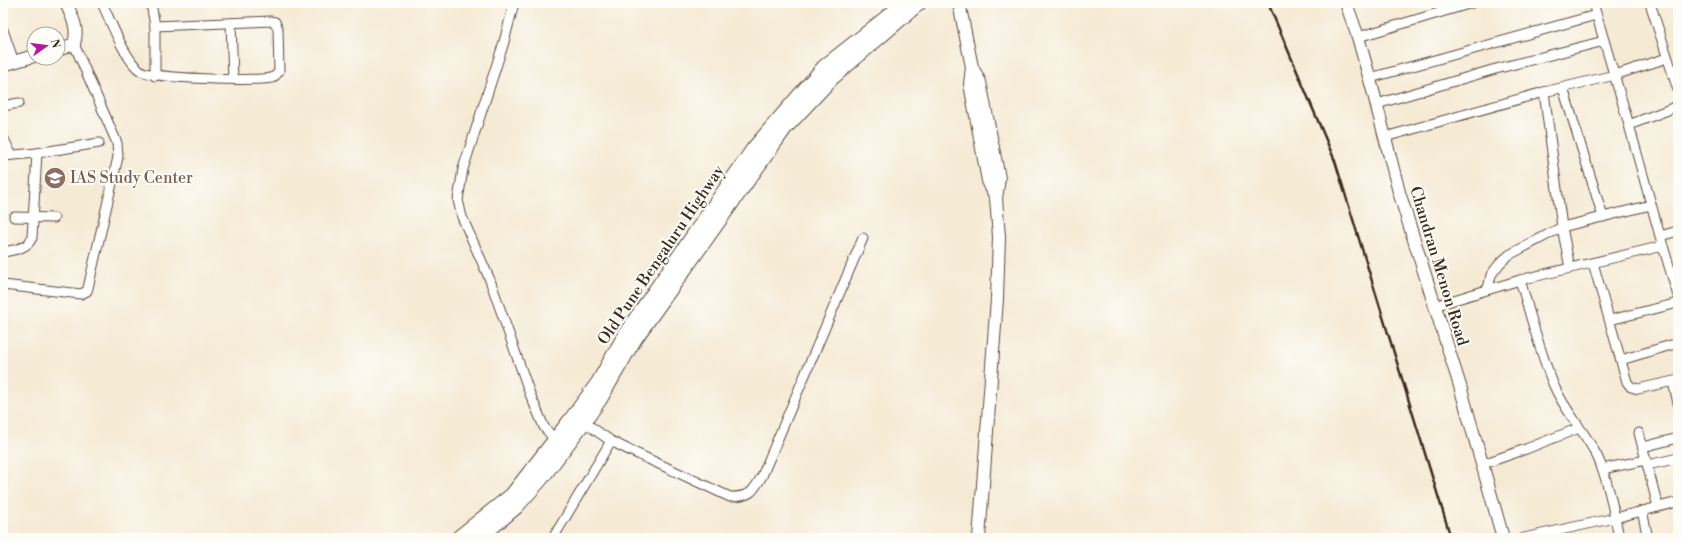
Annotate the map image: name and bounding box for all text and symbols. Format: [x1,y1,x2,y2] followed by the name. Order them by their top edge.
[26,26,66,66] north arrow
[47,38,63,50] text: N
[593,161,729,349] street label: Old Pune Bengaluru Highway
[42,165,68,191] school or university icon: IAS Study Center
[70,168,193,188] place label: IAS Study Center
[1405,184,1473,348] street label: Chandran Menon Road

